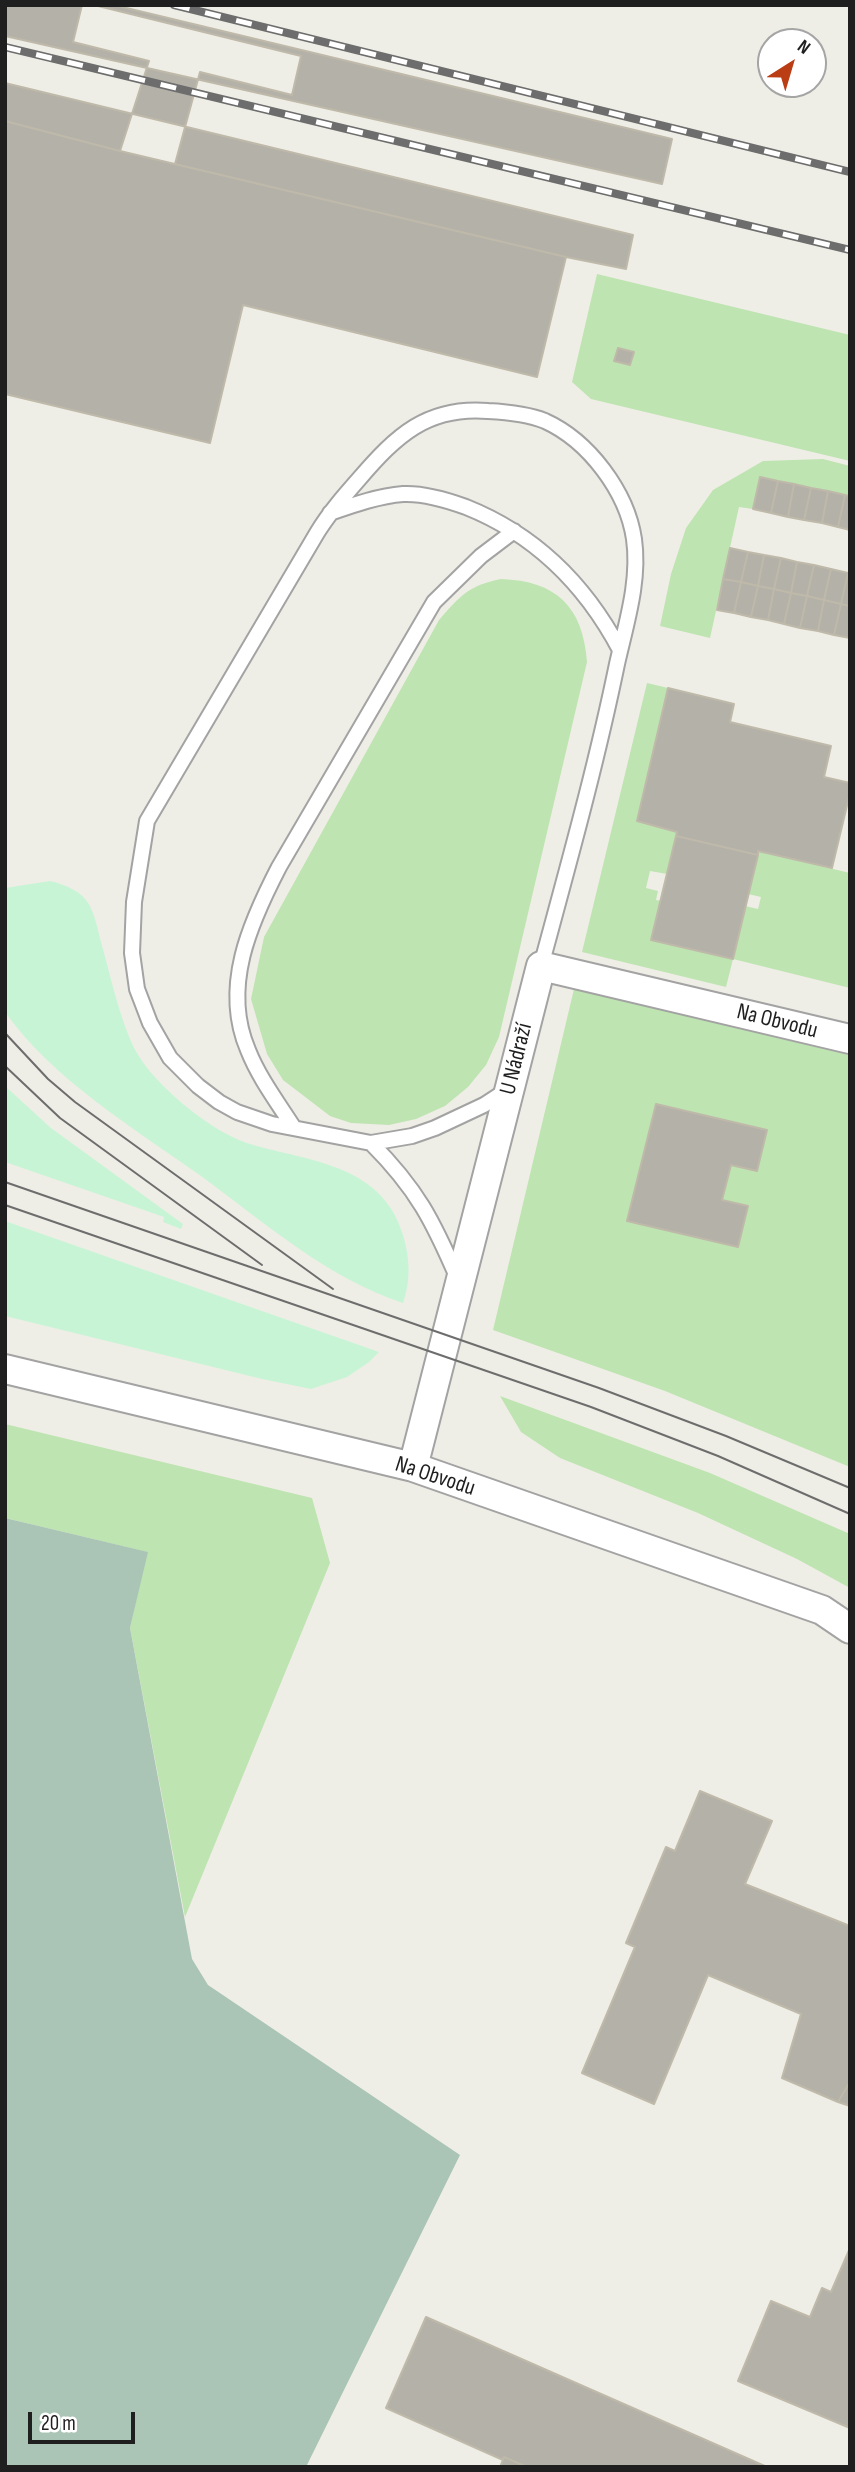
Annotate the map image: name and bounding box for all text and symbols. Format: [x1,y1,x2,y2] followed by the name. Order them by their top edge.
[757,28,827,98] north arrow
[793,35,815,60] text: N
[734,999,820,1045] street label: Na Obvodu
[495,1020,539,1098] street label: U Nádraží
[392,1451,478,1503] street label: Na Obvodu
[32,2398,138,2442] scale bar
[41,2411,76,2436] text: 20 m

